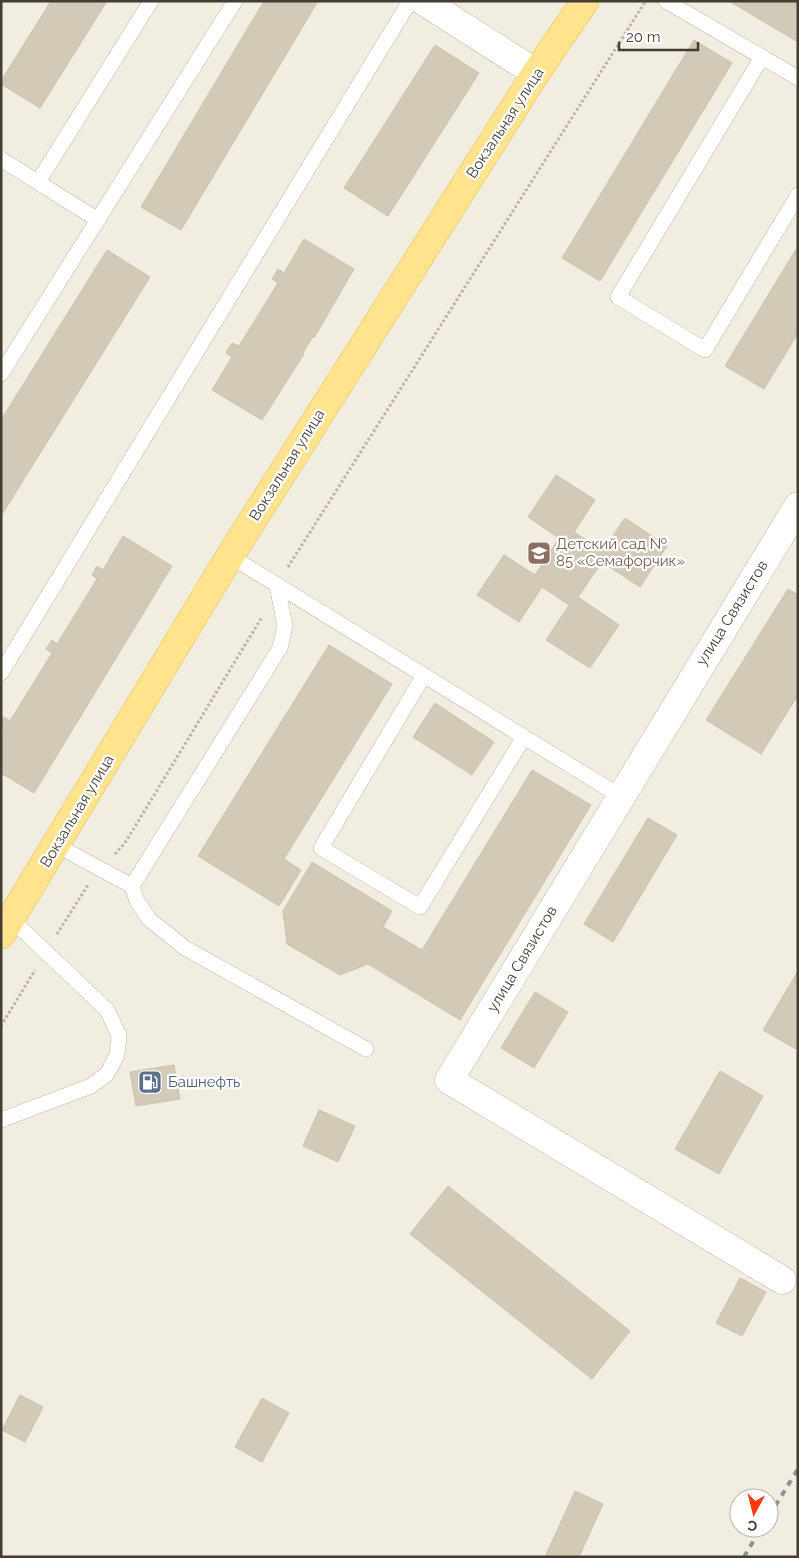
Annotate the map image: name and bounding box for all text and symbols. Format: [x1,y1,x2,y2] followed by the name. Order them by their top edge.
[619,20,698,52] scale bar
[626,28,661,46] text: 20 m
[463,64,547,182] street label: Вокзальная улица
[245,406,329,524] street label: Вокзальная улица
[556,535,685,570] place label: Детский сад № 85 «Семафорчик»
[526,540,552,566] school or university icon: Детский сад № 85 «Семафорчик»
[692,557,772,669] street label: улица Связистов
[36,751,118,871] street label: Вокзальная улица
[483,903,561,1015] street label: улица Связистов
[137,1069,163,1095] fuel station icon: Башнефть
[168,1073,240,1091] place label: Башнефть
[729,1488,779,1538] north arrow
[746,1517,758,1534] text: С

